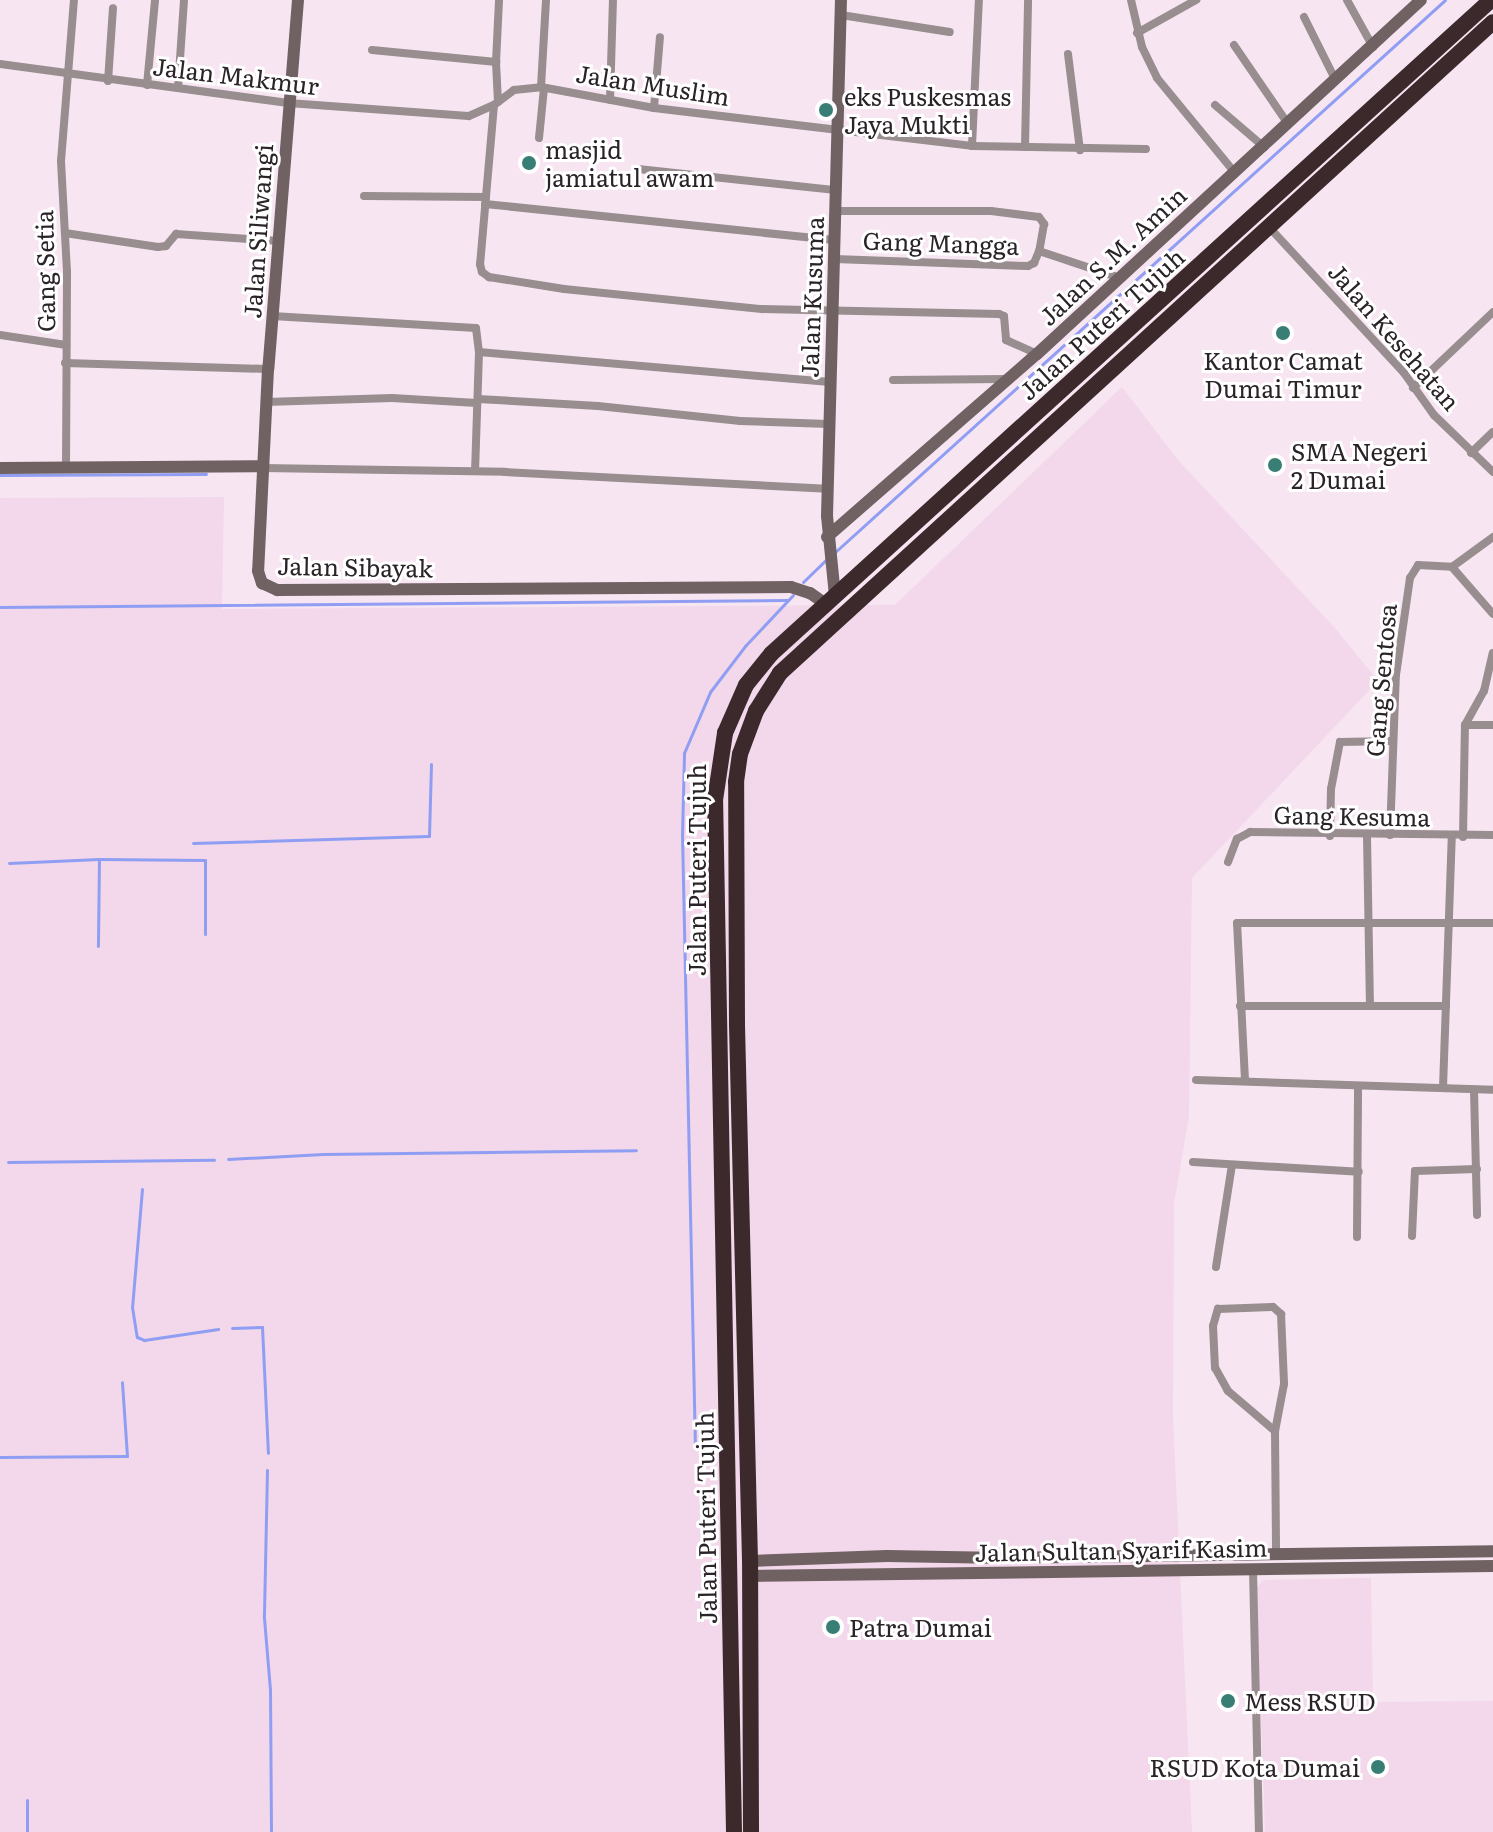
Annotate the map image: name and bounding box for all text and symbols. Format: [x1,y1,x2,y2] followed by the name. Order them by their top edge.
[151,51,321,99] street label: Jalan Makmur
[574,58,732,110] street label: Jalan Muslim
[844,82,1011,138] place label: eks Puskesmas Jaya Mukti
[815,99,837,121] marker: eks Puskesmas Jaya Mukti
[545,135,714,191] place label: masjid jamiatul awam
[237,143,277,319] street label: Jalan Siliwangi
[520,154,538,172] marker: masjid jamiatul awam
[1033,180,1191,330] street label: Jalan S.M. Amin
[29,210,59,332] street label: Gang Setia
[794,216,828,378] street label: Jalan Kusuma
[862,225,1020,259] street label: Gang Mangga
[1012,241,1190,405] street label: Jalan Puteri Tujuh
[1323,257,1467,415] street label: Jalan Kesehatan
[1274,324,1292,342] marker: Kantor Camat Dumai Timur
[1203,346,1363,402] place label: Kantor Camat Dumai Timur
[1291,437,1427,493] place label: SMA Negeri 2 Dumai
[1266,456,1284,474] marker: SMA Negeri 2 Dumai
[277,550,433,582] street label: Jalan Sibayak
[1359,602,1401,758] street label: Gang Sentosa
[682,764,710,976] street label: Jalan Puteri Tujuh
[1273,799,1431,831] street label: Gang Kesuma
[689,1412,721,1624] street label: Jalan Puteri Tujuh
[974,1532,1268,1566] street label: Jalan Sultan Syarif Kasim
[849,1613,992,1641] place label: Patra Dumai
[824,1618,842,1636] marker: Patra Dumai
[1244,1687,1375,1715] place label: Mess RSUD
[1219,1692,1237,1710] marker: Mess RSUD
[1150,1753,1360,1781] place label: RSUD Kota Dumai
[1367,1756,1389,1778] marker: RSUD Kota Dumai

